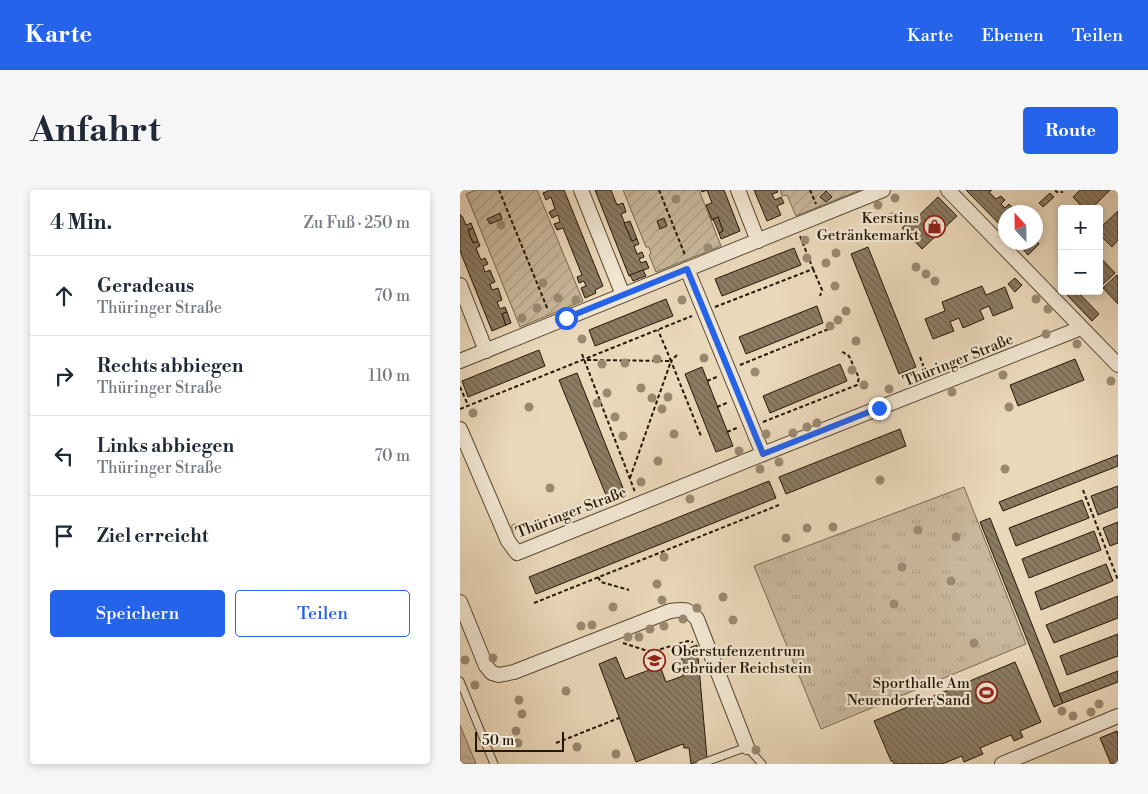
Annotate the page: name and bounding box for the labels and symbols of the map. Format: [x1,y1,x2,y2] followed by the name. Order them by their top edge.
[998,205,1043,250] north arrow
[817,209,920,245] place label: Kerstins Getränkemarkt
[923,215,947,239] shop icon: Kerstins Getränkemarkt
[555,307,578,330] route start
[900,330,1016,391] street label: Thüringer Straße
[868,397,891,420] route end
[513,483,629,542] street label: Thüringer Straße
[671,642,812,678] place label: Oberstufenzentrum Gebrüder Reichstein
[643,648,667,672] school or university icon: Oberstufenzentrum Gebrüder Reichstein
[847,674,970,710] place label: Sporthalle Am Neuendorfer Sand
[974,680,998,704] sports icon: Sporthalle Am Neuendorfer Sand
[475,729,564,752] scale bar

